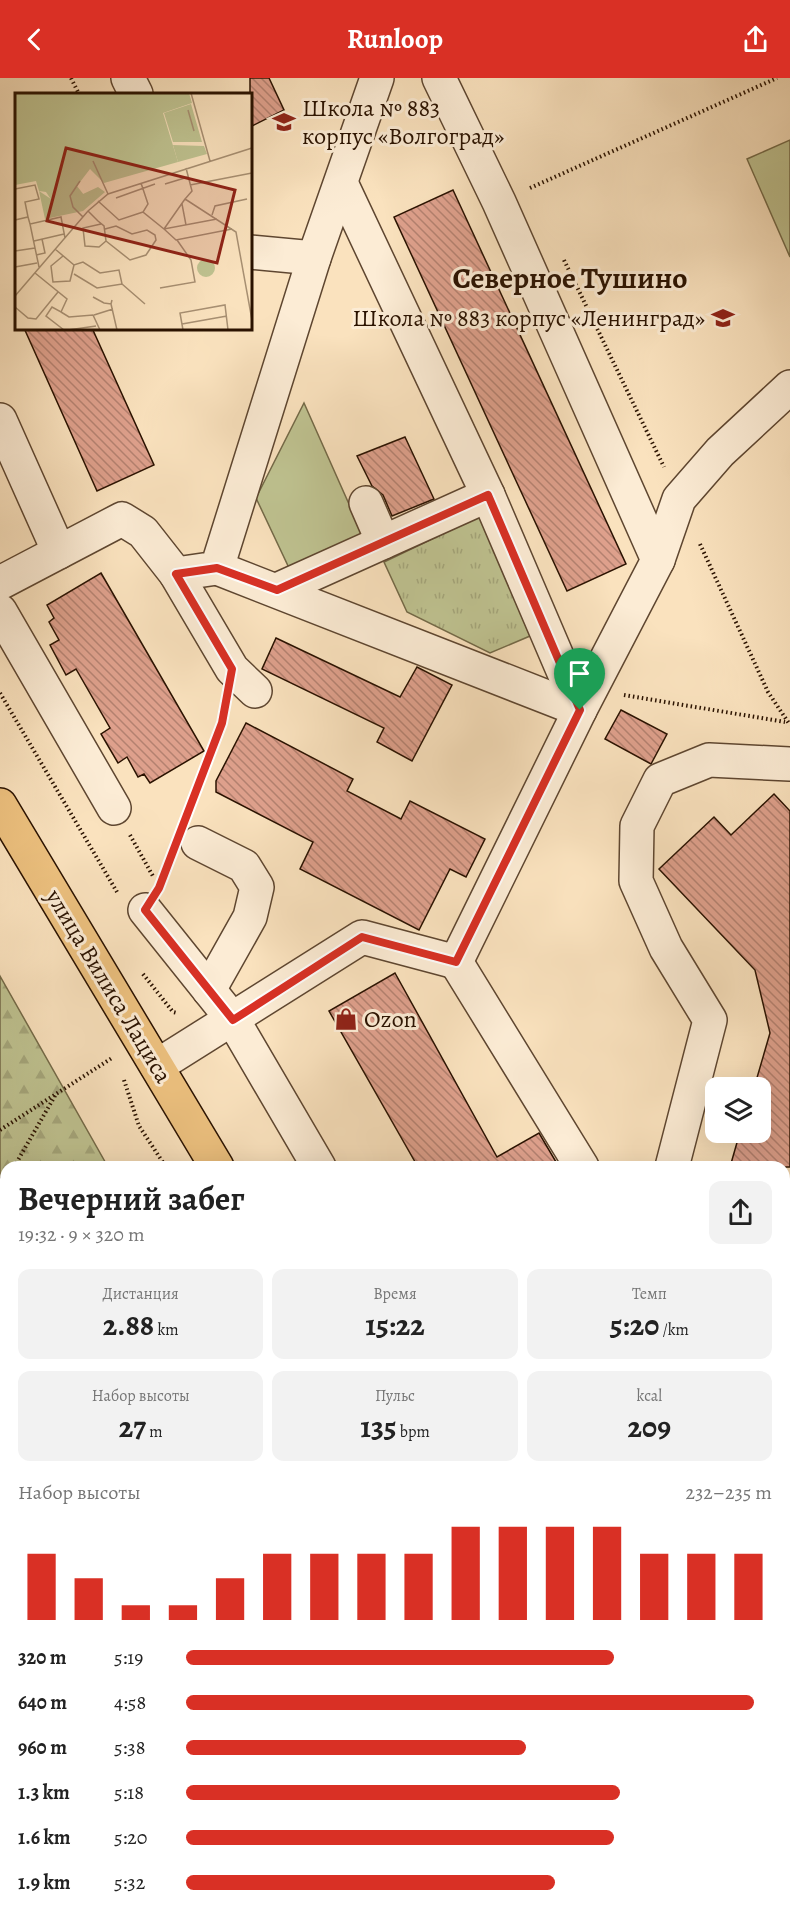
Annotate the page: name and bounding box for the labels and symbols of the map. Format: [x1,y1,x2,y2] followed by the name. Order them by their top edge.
[302,92,504,152] place label: Школа № 883 корпус «Волгоград»
[15,93,252,330] inset map
[271,109,297,135] school or university icon: Школа № 883 корпус «Волгоград»
[452,258,688,298] district label: Северное Тушино
[352,302,705,334] place label: Школа № 883 корпус «Ленинград»
[710,305,736,331] school or university icon: Школа № 883 корпус «Ленинград»
[554,648,605,710] pin
[38,882,180,1089] street label: улица Вилиса Лациса
[364,1003,417,1035] place label: Ozon
[333,1006,359,1032] shop icon: Ozon

